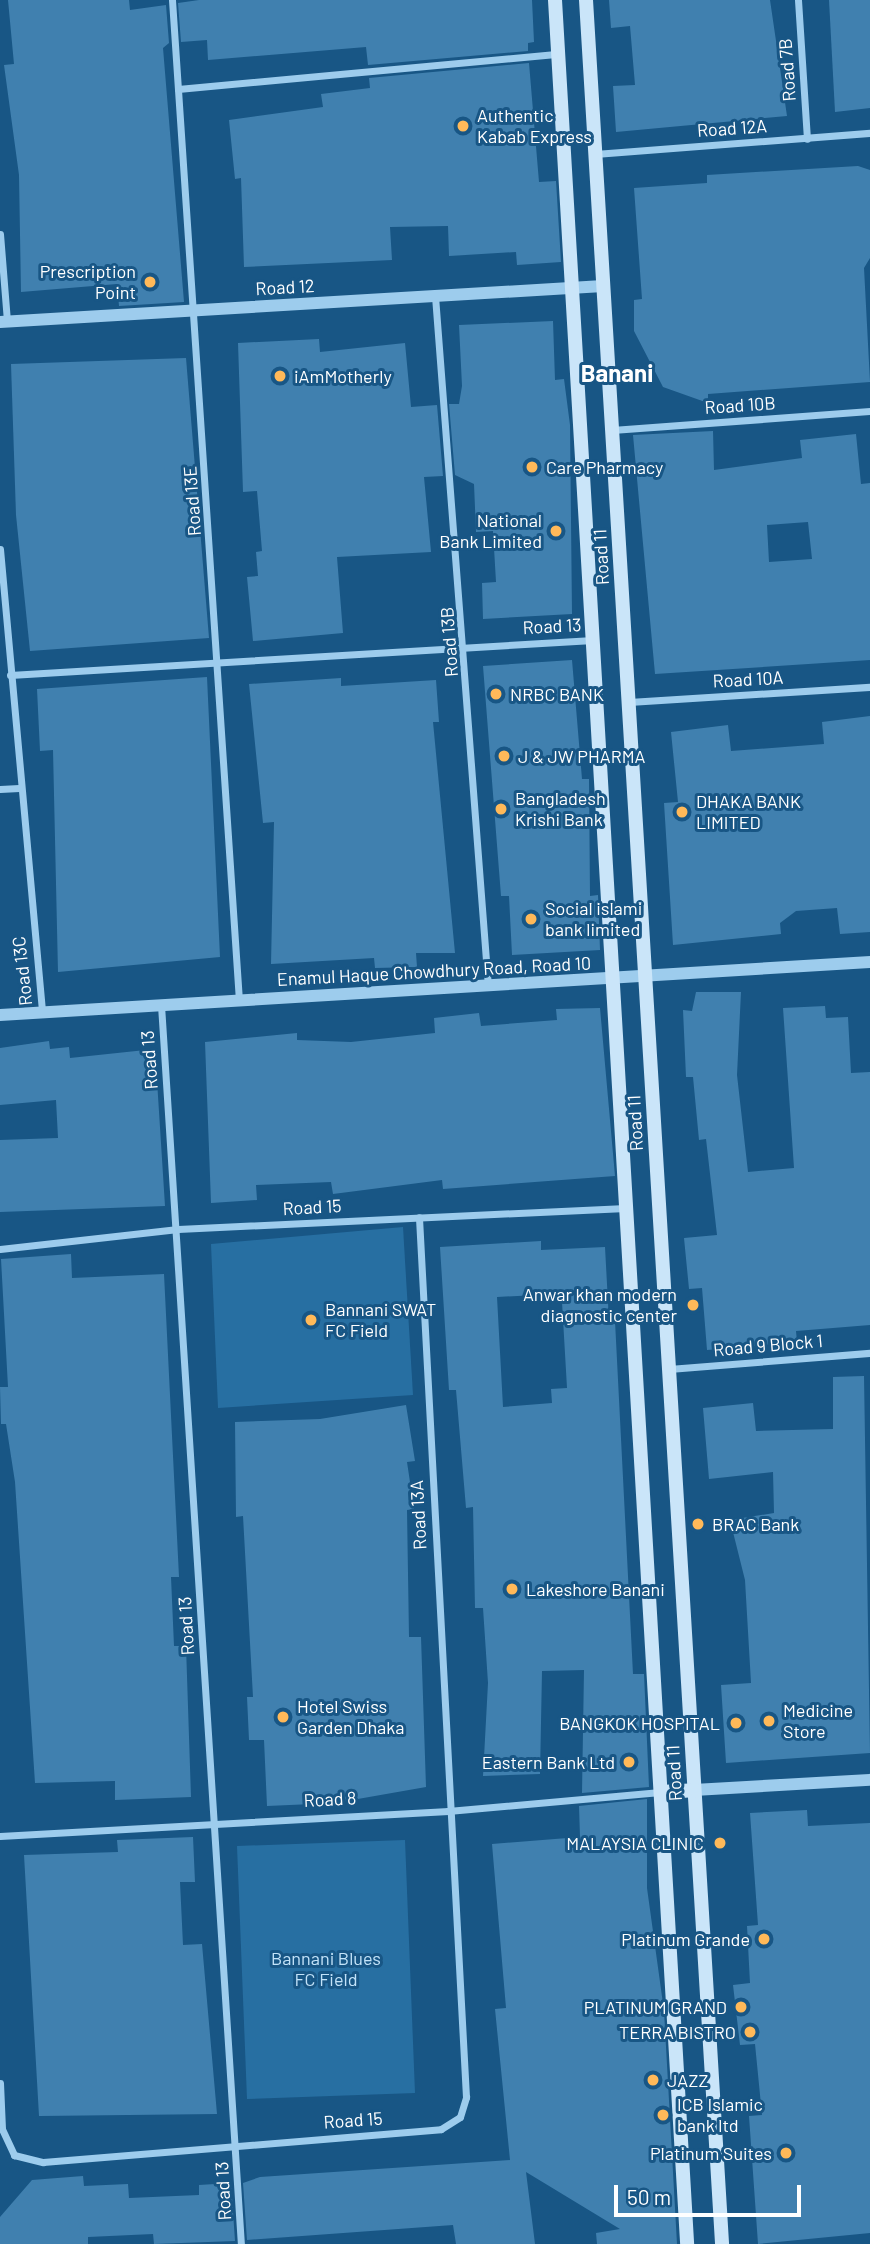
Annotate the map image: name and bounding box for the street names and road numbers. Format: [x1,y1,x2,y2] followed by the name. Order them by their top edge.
[774,38,800,102] street label: Road 7B
[696,115,768,141] street label: Road 12A
[255,275,315,299] street label: Road 12
[704,392,776,418] street label: Road 10B
[179,465,205,537] street label: Road 13E
[589,528,613,586] street label: Road 11
[436,606,462,678] street label: Road 13B
[522,614,582,638] street label: Road 13
[712,666,784,692] street label: Road 10A
[8,935,36,1007] street label: Road 13C
[276,952,592,990] street label: Enamul Haque Chowdhury Road, Road 10
[136,1030,162,1090] street label: Road 13
[623,1094,647,1152] street label: Road 11
[282,1195,342,1219] street label: Road 15
[712,1329,824,1361] street label: Road 9 Block 1
[405,1480,431,1550] street label: Road 13A
[174,1596,198,1656] street label: Road 13
[662,1744,686,1802] street label: Road 11
[303,1787,357,1811] street label: Road 8
[323,2107,383,2133] street label: Road 15
[211,2161,235,2221] street label: Road 13

